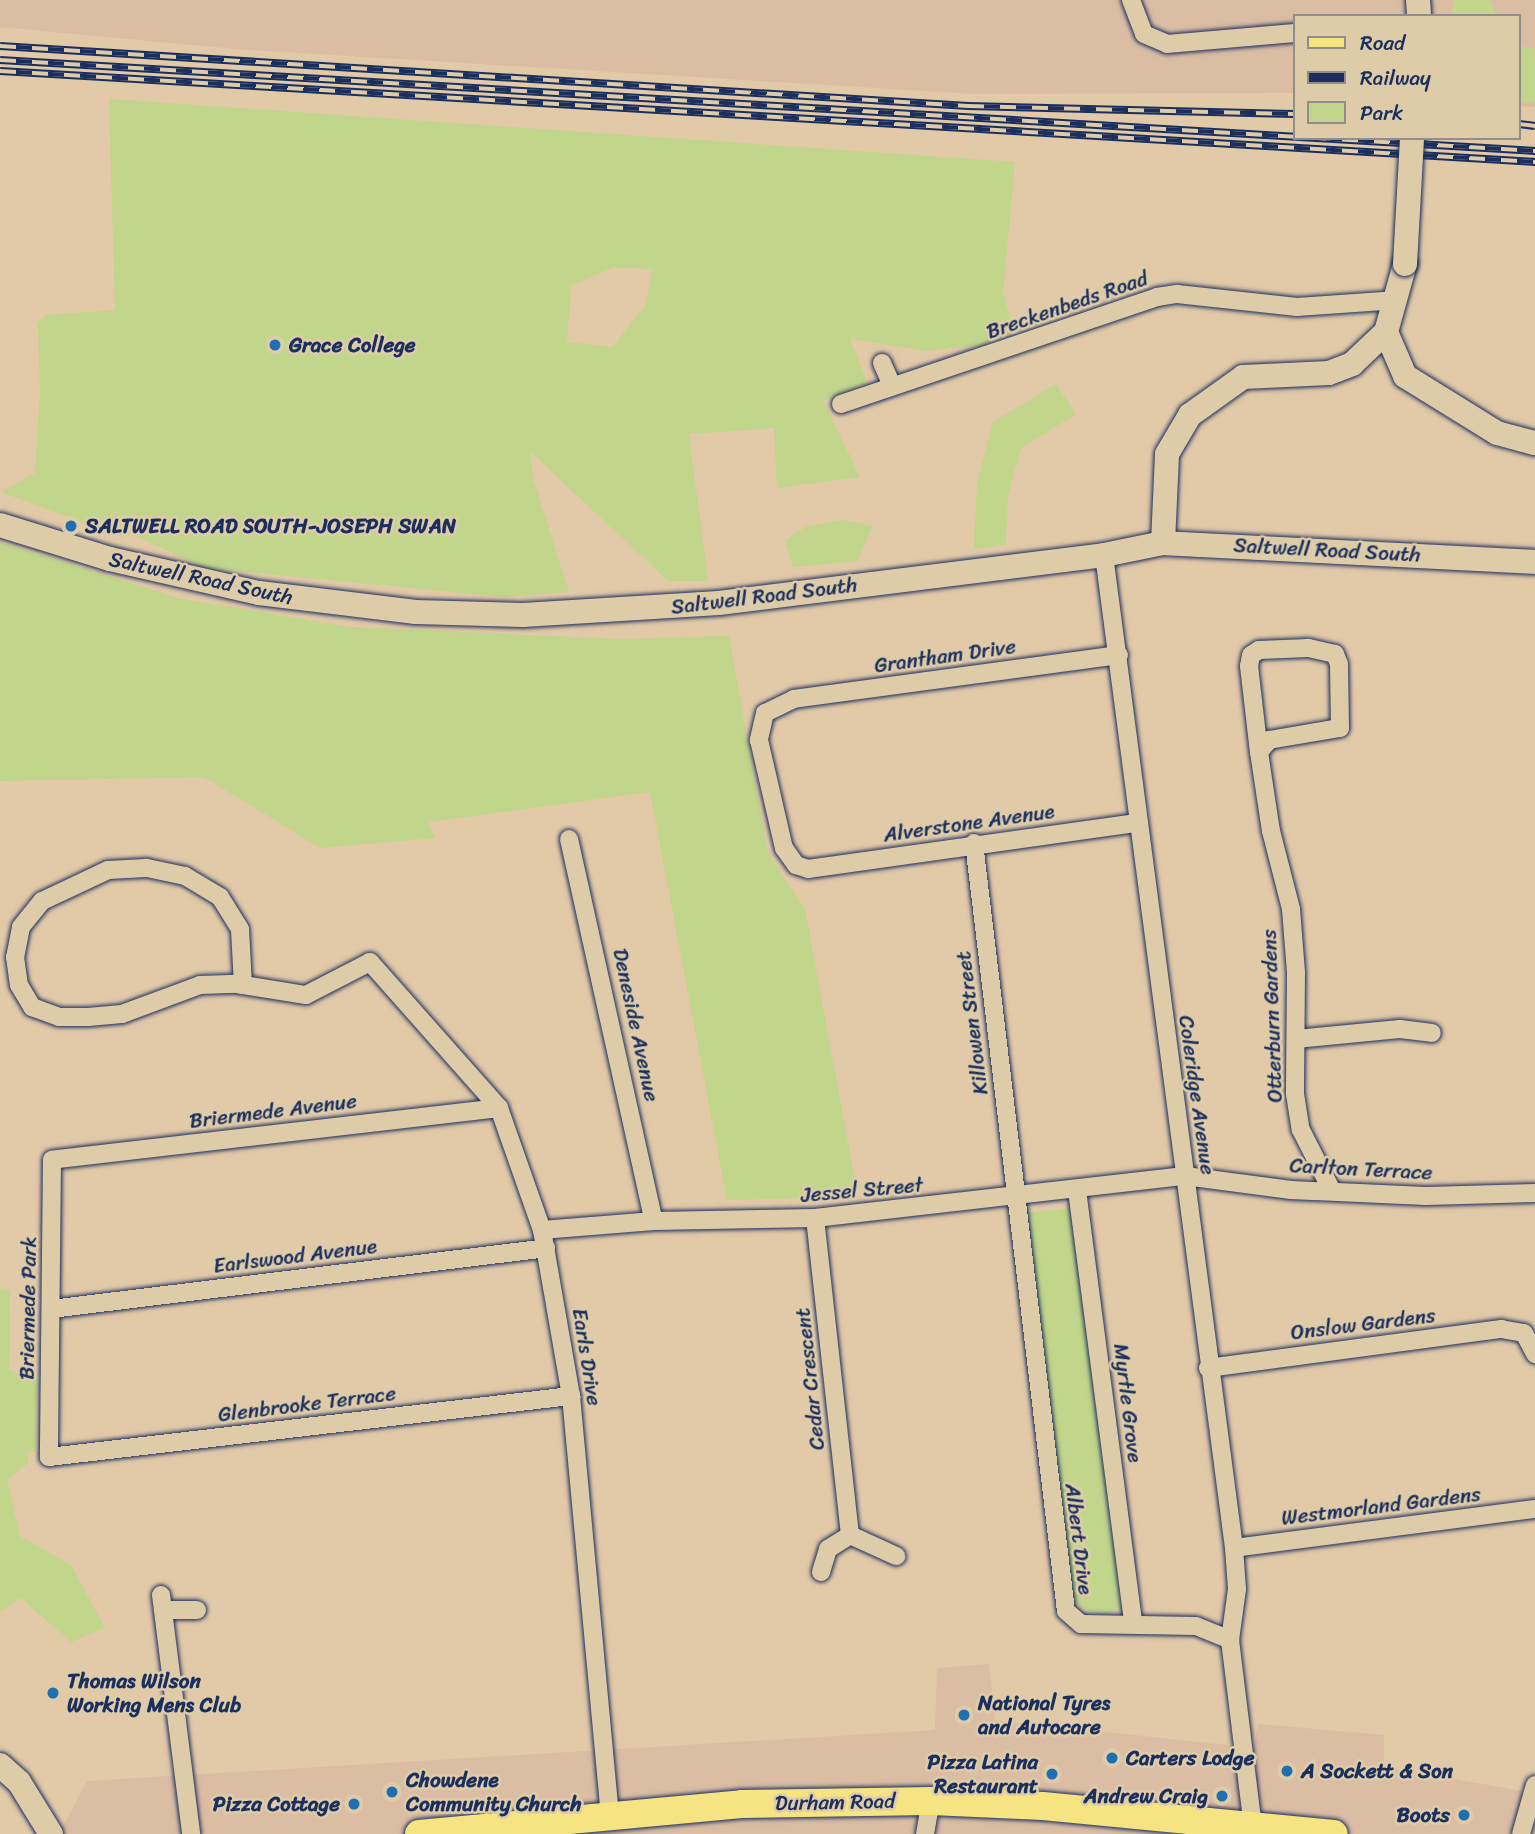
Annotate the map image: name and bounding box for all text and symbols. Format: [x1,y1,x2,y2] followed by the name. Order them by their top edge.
[1294,14,1521,140] legend
[1360,24,1405,62] text: Road
[1360,59,1431,97] text: Railway
[1360,94,1403,132] text: Park
[983,266,1151,344] street label: Breckenbeds Road
[289,332,415,358] place label: Grace College
[267,337,283,353] marker: Grace College
[85,513,458,539] place label: SALTWELL ROAD SOUTH-JOSEPH SWAN
[63,518,79,534] marker: SALTWELL ROAD SOUTH-JOSEPH SWAN
[1233,533,1421,567] street label: Saltwell Road South
[107,546,295,610] street label: Saltwell Road South
[669,572,859,620] street label: Saltwell Road South
[873,634,1017,678] street label: Grantham Drive
[882,799,1056,847] street label: Alverstone Avenue
[1256,929,1288,1103] street label: Otterburn Gardens
[608,946,664,1104] street label: Deneside Avenue
[951,950,993,1096] street label: Killowen Street
[1173,1014,1221,1176] street label: Coleridge Avenue
[188,1088,358,1134] street label: Briermede Avenue
[1289,1153,1433,1185] street label: Carlton Terrace
[800,1172,924,1208] street label: Jessel Street
[212,1233,378,1279] street label: Earlswood Avenue
[14,1236,42,1380] street label: Briermede Park
[1289,1303,1437,1345] street label: Onslow Gardens
[567,1306,607,1408] street label: Earls Drive
[790,1306,830,1452] street label: Cedar Crescent
[1108,1342,1148,1464] street label: Myrtle Grove
[217,1381,397,1427] street label: Glenbrooke Terrace
[1280,1481,1482,1531] street label: Westmorland Gardens
[1060,1482,1098,1596] street label: Albert Drive
[67,1668,243,1718] place label: Thomas Wilson Working Mens Club
[45,1685,61,1701] marker: Thomas Wilson Working Mens Club
[978,1690,1110,1740] place label: National Tyres and Autocare
[956,1707,972,1723] marker: National Tyres and Autocare
[1126,1745,1255,1771] place label: Carters Lodge
[926,1749,1038,1799] place label: Pizza Latina Restaurant
[1104,1750,1120,1766] marker: Carters Lodge
[1301,1758,1453,1784] place label: A Sockett & Son
[1279,1763,1295,1779] marker: A Sockett & Son
[1044,1766,1060,1782] marker: Pizza Latina Restaurant
[406,1767,581,1817] place label: Chowdene Community Church
[1084,1783,1208,1809] place label: Andrew Craig
[384,1784,400,1800] marker: Chowdene Community Church
[774,1788,896,1816] street label: Durham Road
[1214,1788,1230,1804] marker: Andrew Craig
[213,1791,340,1817] place label: Pizza Cottage
[346,1796,362,1812] marker: Pizza Cottage
[1397,1802,1450,1828] place label: Boots
[1456,1807,1472,1823] marker: Boots

